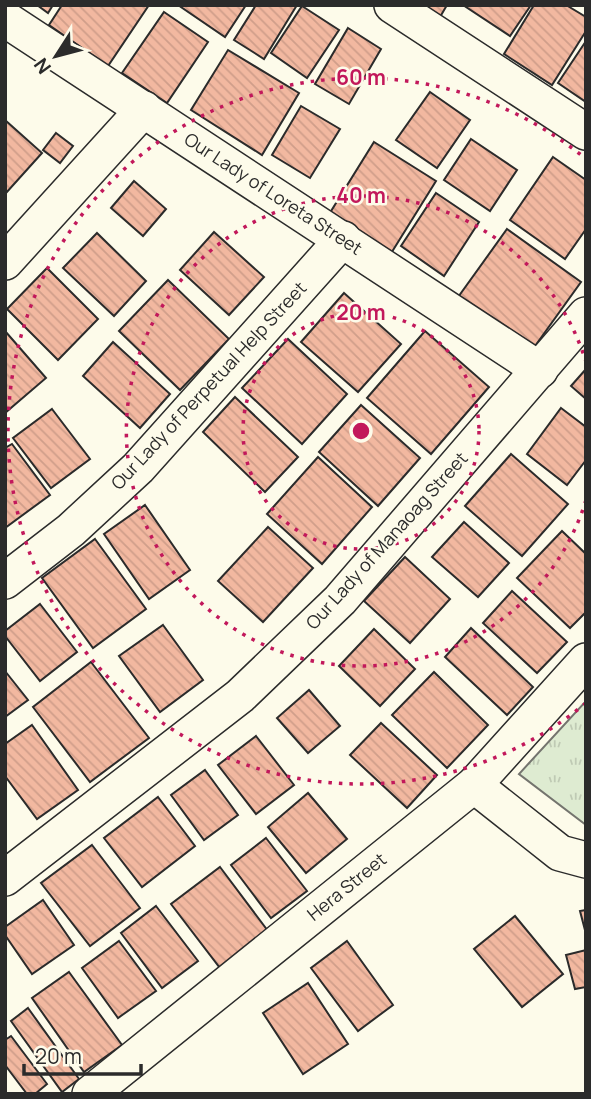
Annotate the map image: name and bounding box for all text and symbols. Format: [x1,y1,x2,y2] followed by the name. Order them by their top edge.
[21,21,91,91] north arrow
[28,53,57,79] text: N
[336,63,386,91] text: 60 m
[180,127,367,260] street label: Our Lady of Loreta Street
[336,181,386,209] text: 40 m
[105,276,311,495] street label: Our Lady of Perpetual Help Street
[336,298,386,326] text: 20 m
[349,419,373,443] centre of rings
[300,446,472,634] street label: Our Lady of Manaoag Street
[302,847,391,926] street label: Hera Street
[24,1032,142,1076] scale bar
[35,1042,82,1070] text: 20 m

